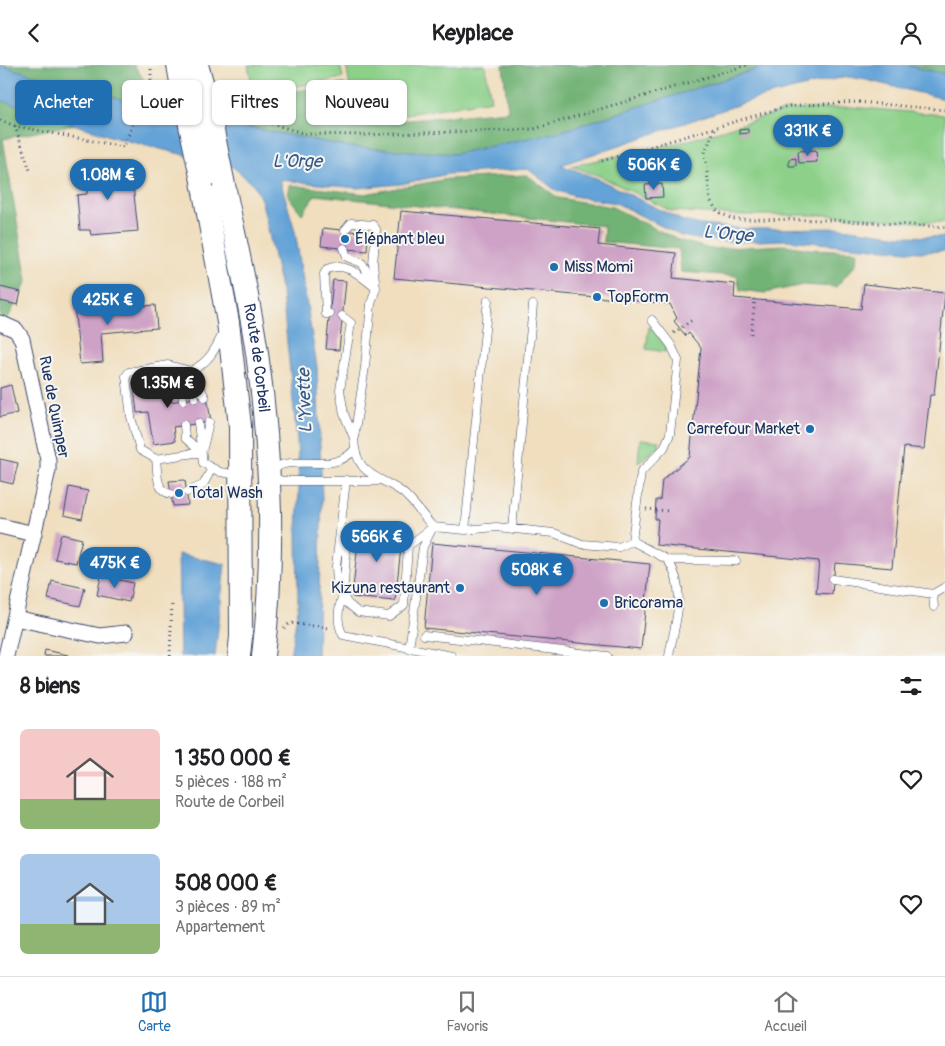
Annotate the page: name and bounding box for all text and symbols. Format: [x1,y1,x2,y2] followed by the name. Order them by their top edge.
[20,19,48,47] icon: back
[432,19,513,47] text: Keyplace
[897,19,925,47] icon: person
[15,80,112,125] chip: Acheter
[122,80,202,125] chip: Louer
[212,80,296,125] chip: Filtres
[306,80,407,125] chip: Nouveau
[767,114,849,157] pin: 331K €
[784,121,832,141] text: 331K €
[613,149,695,191] pin: 506K €
[272,150,324,173] water label: L'Orge
[628,155,680,175] text: 506K €
[62,159,154,201] pin: 1.08M €
[81,165,135,185] text: 1.08M €
[702,220,756,248] water label: L'Orge
[355,229,445,249] place label: Éléphant bleu
[339,233,351,245] marker: Éléphant bleu
[564,257,633,277] place label: Miss Momi
[548,261,560,273] marker: Miss Momi
[67,283,149,326] pin: 425K €
[607,287,669,307] place label: TopForm
[83,290,133,310] text: 425K €
[591,291,603,303] marker: TopForm
[239,302,274,413] street label: Route de Corbeil
[34,354,74,460] street label: Rue de Quimper
[292,366,318,434] water label: L'Yvette
[122,367,214,409] pin: 1.35M €
[142,373,194,393] text: 1.35M €
[687,419,801,439] place label: Carrefour Market
[804,423,816,435] marker: Carrefour Market
[189,483,263,503] place label: Total Wash
[173,487,185,499] marker: Total Wash
[336,521,418,563] pin: 566K €
[352,527,402,547] text: 566K €
[74,547,156,589] pin: 475K €
[90,553,140,573] text: 475K €
[496,553,578,596] pin: 508K €
[511,560,563,580] text: 508K €
[331,578,451,598] place label: Kizuna restaurant
[454,582,466,594] marker: Kizuna restaurant
[614,593,683,613] place label: Bricorama
[598,597,610,609] marker: Bricorama
[897,672,925,700] icon: filters
[20,673,80,700] text: 8 biens
[175,745,291,772] text: 1 350 000 €
[60,749,120,809] icon: home
[897,765,925,793] icon: heart
[175,772,287,792] text: 5 pièces · 188 m²
[175,792,285,812] text: Route de Corbeil
[175,870,277,897] text: 508 000 €
[60,874,120,934] icon: home
[897,890,925,918] icon: heart
[175,897,281,917] text: 3 pièces · 89 m²
[175,917,265,937] text: Appartement
[138,988,171,1035] tab: Carte
[446,988,488,1035] tab: Favoris
[764,988,807,1035] tab: Accueil

